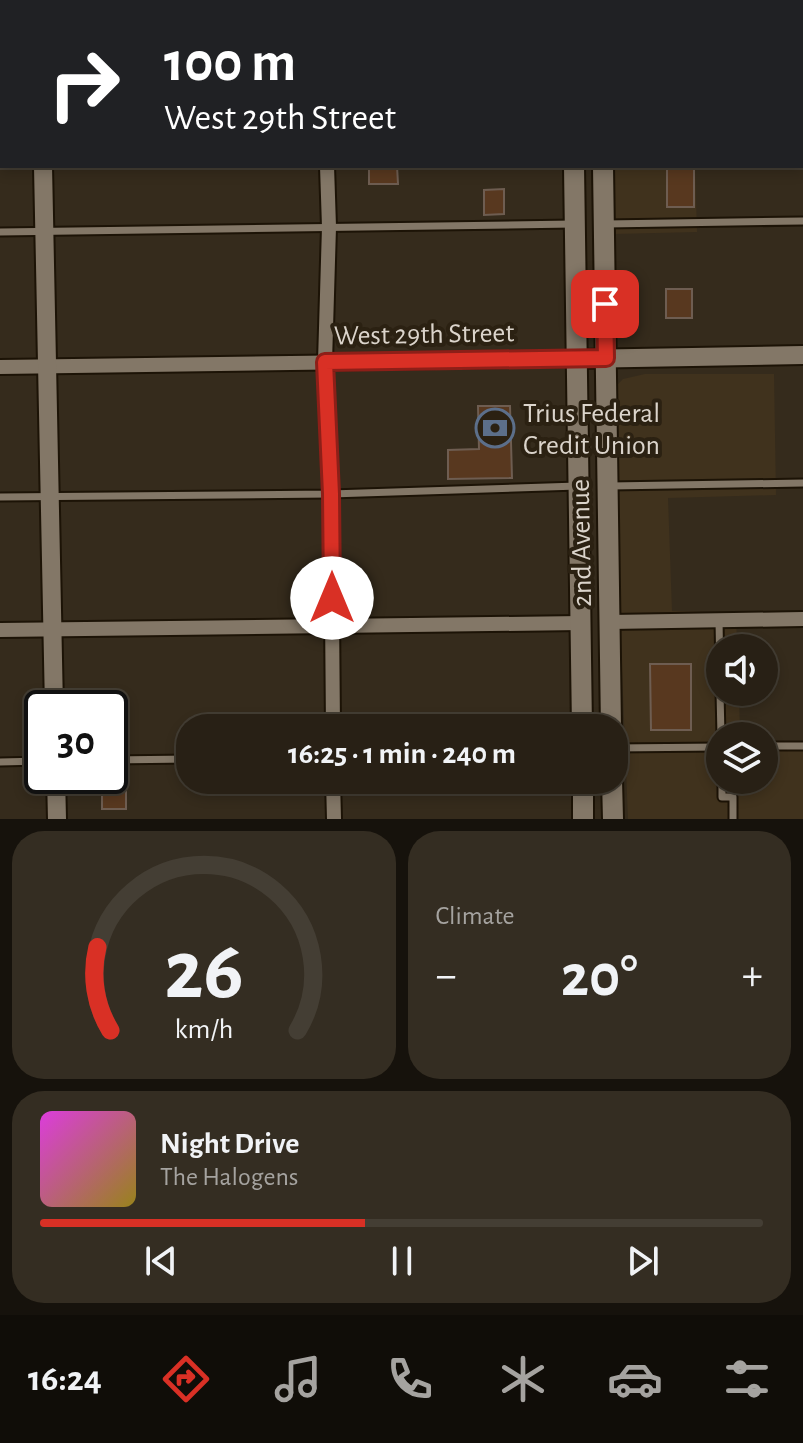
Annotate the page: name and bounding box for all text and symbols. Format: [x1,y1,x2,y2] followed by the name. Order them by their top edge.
[32,32,136,136] icon: right
[164,35,296,91] text: 100 m
[164,100,396,136] text: West 29th Street
[571,270,639,338] pin
[583,282,627,326] icon: arrive
[334,319,515,351] street label: West 29th Street
[523,400,660,460] place label: Trius Federal Credit Union
[474,407,516,449] bank icon: Trius Federal Credit Union
[567,479,597,607] street label: 2nd Avenue
[290,556,374,640] position arrow
[706,634,778,794] map controls
[706,634,778,706] button: sound
[24,690,128,794] speed limit sign: 30
[706,722,778,794] button: layers
[288,739,516,769] text: 16:25 · 1 min · 240 m
[436,903,514,929] text: Climate
[164,930,243,1014] text: 26
[561,947,638,1007] text: 20°
[436,954,457,998] text: −
[742,954,763,998] text: +
[174,1015,233,1044] text: km/h
[160,1129,299,1159] text: Night Drive
[160,1164,298,1190] text: The Halogens
[139,1239,183,1283] icon: previous
[380,1239,424,1283] icon: pause
[621,1239,665,1283] icon: next
[158,1351,214,1407] icon: directions
[270,1351,326,1407] icon: music
[382,1351,438,1407] icon: phone
[495,1351,551,1407] icon: climate
[607,1351,663,1407] icon: car
[719,1351,775,1407] icon: filters
[28,1361,102,1397] text: 16:24

